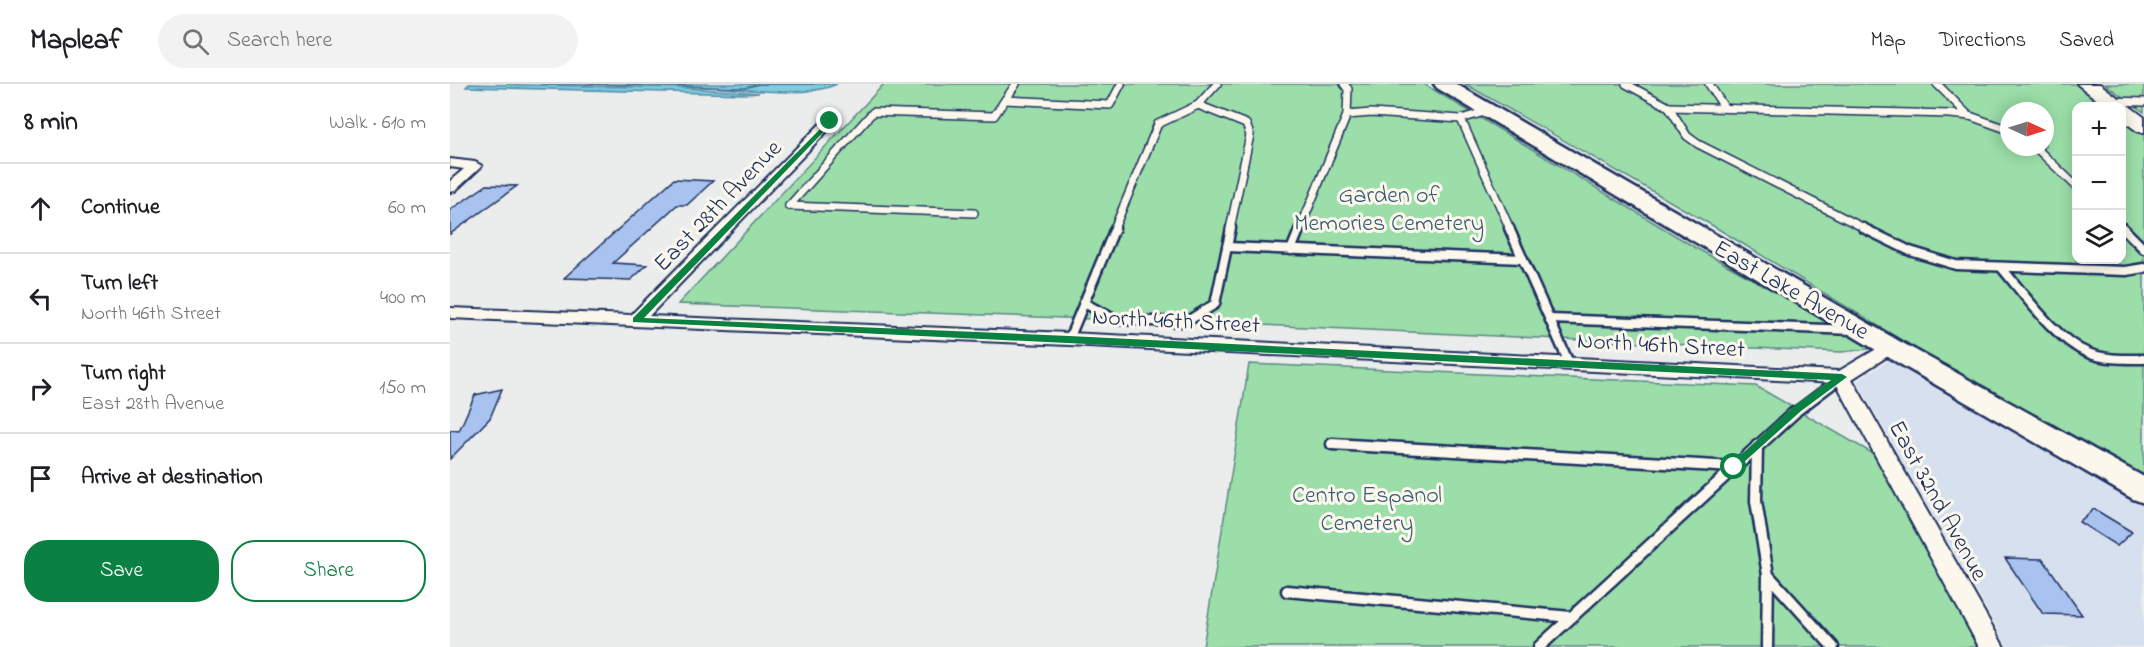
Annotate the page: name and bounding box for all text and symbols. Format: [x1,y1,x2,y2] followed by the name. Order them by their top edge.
[158,14,578,68] search box
[30,21,122,62] text: Mapleaf
[179,25,212,58] icon: search
[227,25,332,57] text: Search here
[1870,26,1906,56] text: Map
[1939,26,2026,56] text: Directions
[2059,26,2114,56] text: Saved
[2000,102,2054,156] north arrow
[2072,102,2126,264] map controls
[2072,102,2126,156] button: +
[24,104,78,142] text: 8 min
[816,107,842,133] route end
[329,109,426,138] text: Walk · 610 m
[646,133,791,281] street label: East 28th Avenue
[2072,156,2126,210] button: −
[1294,179,1484,243] park label: Garden of Memories Cemetery
[24,192,57,225] icon: ahead
[81,192,160,224] text: Continue
[388,194,426,223] text: 60 m
[2072,210,2126,264] button: layers
[1706,232,1875,350] street label: East Lake Avenue
[81,268,158,300] text: Turn left
[24,282,57,315] icon: left
[380,284,426,313] text: 400 m
[81,300,221,329] text: North 46th Street
[1091,301,1261,344] street label: North 46th Street
[1576,325,1746,368] street label: North 46th Street
[81,358,166,390] text: Turn right
[24,372,57,405] icon: right
[379,374,426,403] text: 150 m
[81,390,224,419] text: East 28th Avenue
[1878,415,1996,588] street label: East 32nd Avenue
[1720,453,1746,479] route start
[24,462,57,495] icon: arrive
[81,462,263,494] text: Arrive at destination
[1292,479,1442,543] park label: Centro Espanol Cemetery
[24,540,219,602] button: Save
[231,540,426,602] button: Share

